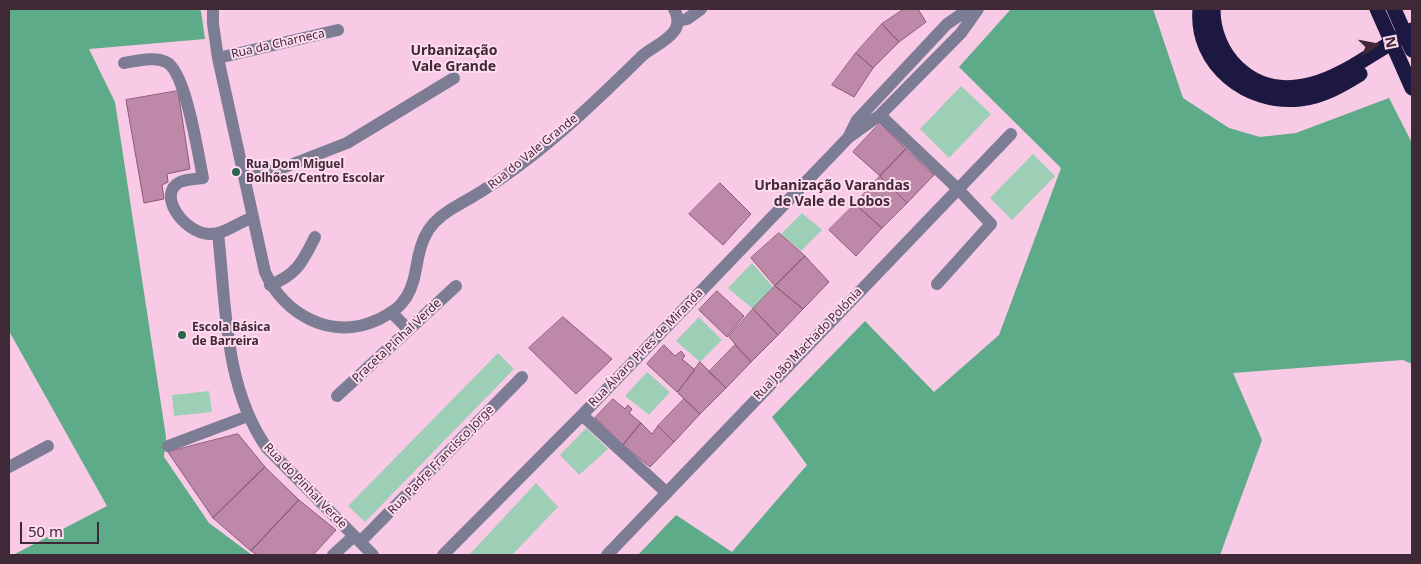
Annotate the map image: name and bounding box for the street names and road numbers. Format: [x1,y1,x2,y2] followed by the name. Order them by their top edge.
[230,26,326,62] street label: Rua da Charneca
[485,112,581,192] street label: Rua do Vale Grande
[751,285,865,403] street label: Rua João Machado Polónia
[586,286,706,410] street label: Rua Álvaro Pires de Miranda
[350,296,444,386] street label: Praceta Pinhal Verde
[385,402,497,518] street label: Rua Padre Francisco Jorge
[260,440,350,532] street label: Rua do Pinhal Verde

